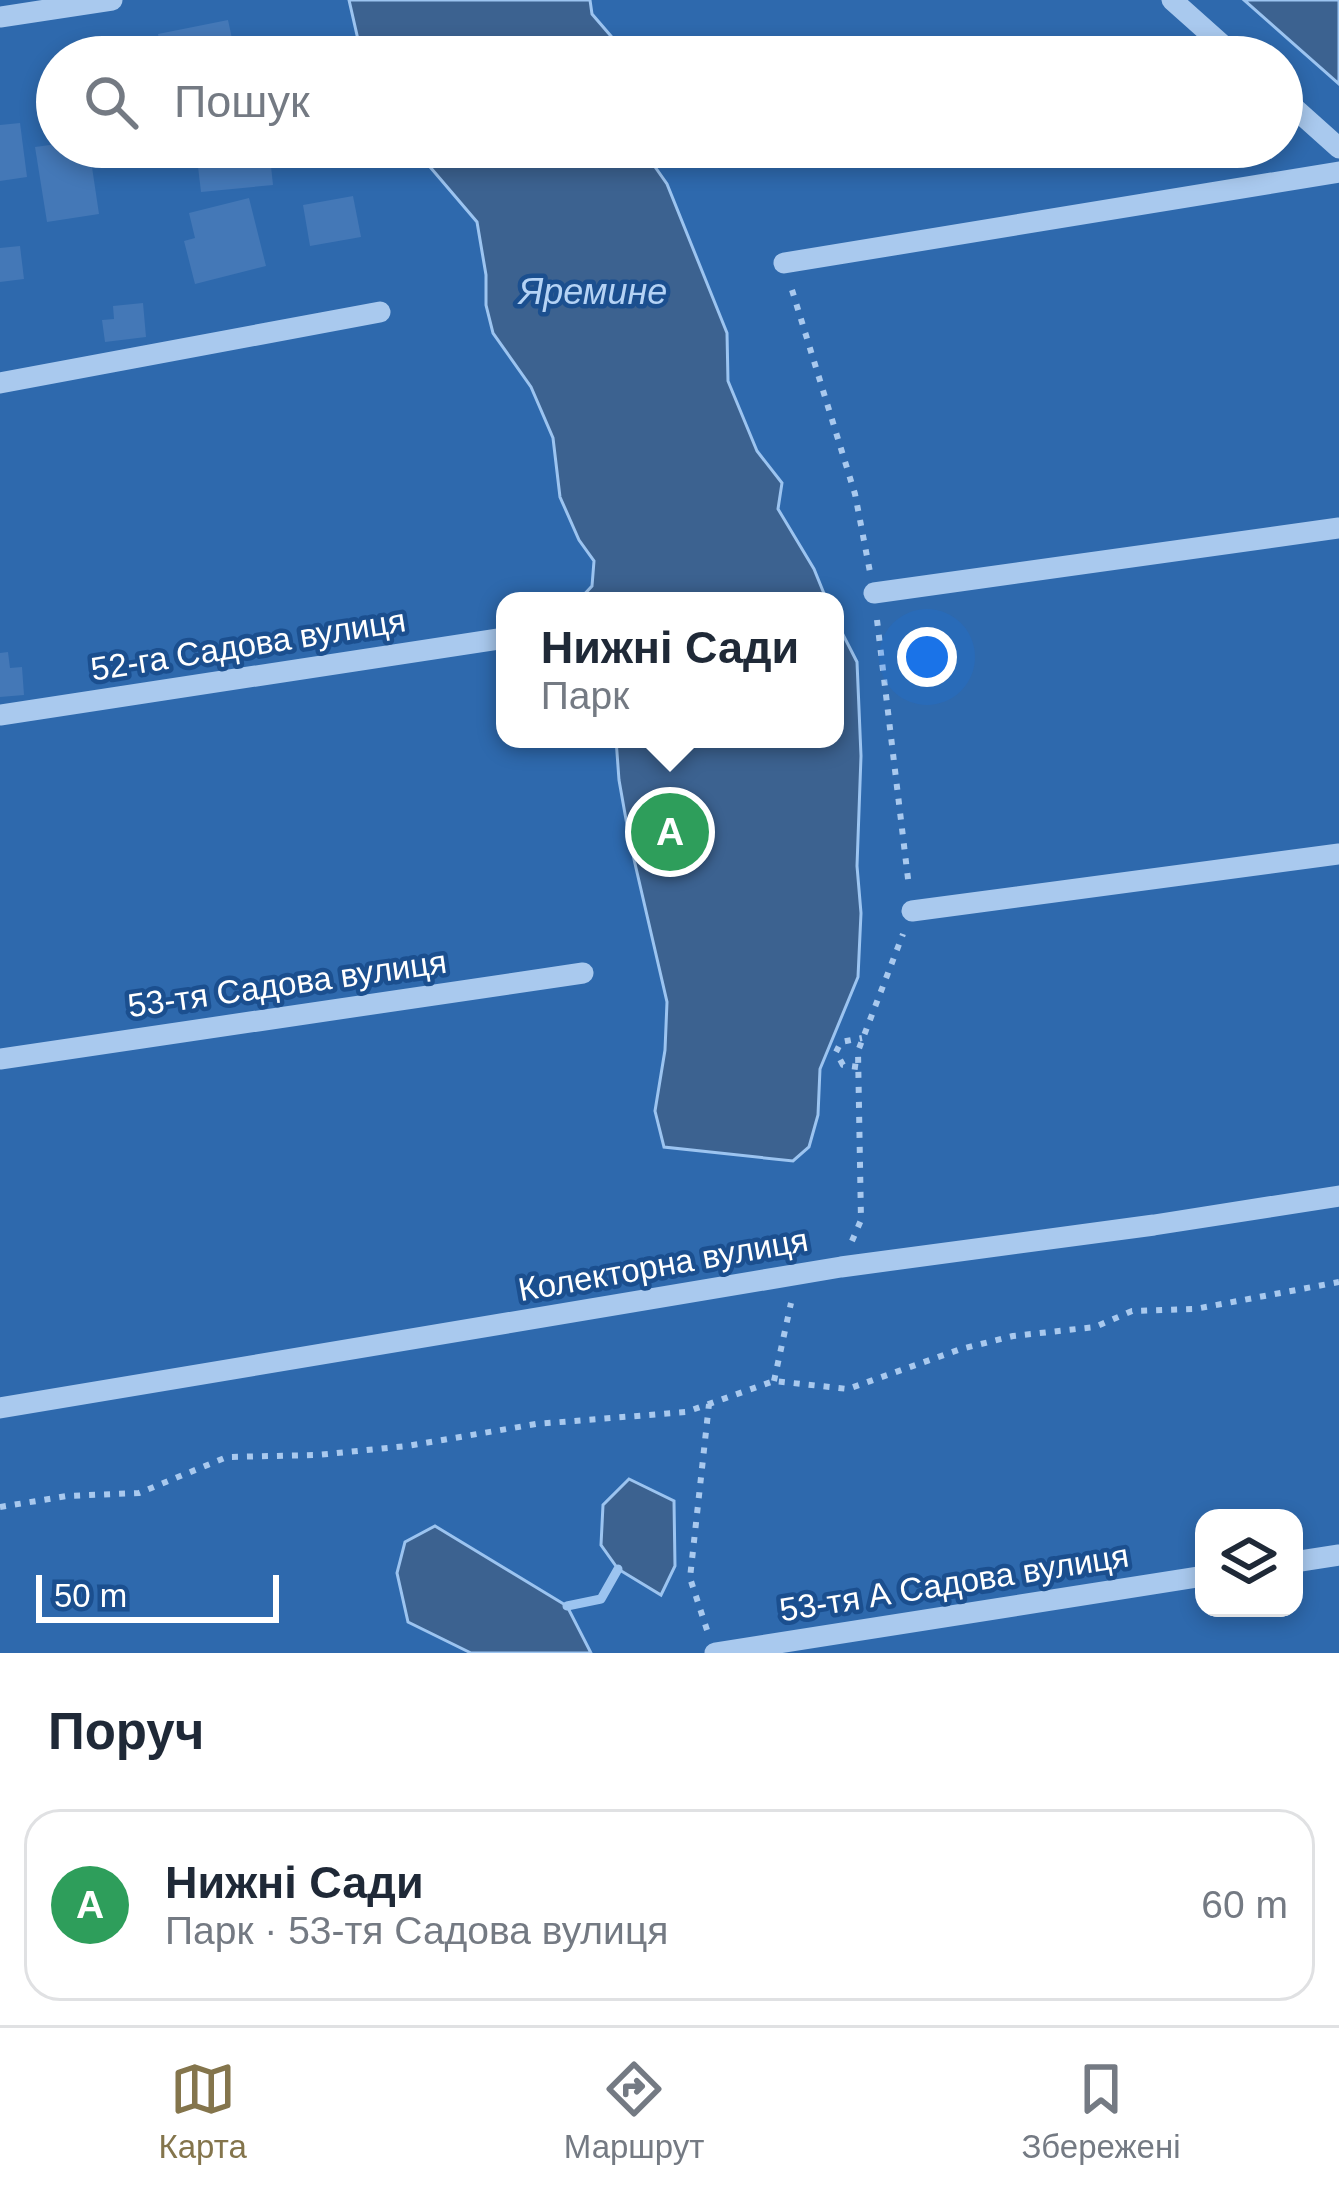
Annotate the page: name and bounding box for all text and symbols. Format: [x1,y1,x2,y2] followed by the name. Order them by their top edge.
[36,36,1303,168] search box
[78,69,144,135] icon: search
[174,76,310,127] text: Пошук
[517,271,667,312] water label: Яремине
[496,592,844,748] popup
[88,601,408,688] street label: 52-га Садова вулиця
[541,622,799,673] text: Нижні Сади
[897,627,957,687] your location
[541,674,629,717] text: Парк
[631,787,709,877] pin: A
[125,943,449,1024] street label: 53-тя Садова вулиця
[515,1221,811,1308] street label: Колекторна вулиця
[1195,1509,1303,1617] map controls
[1195,1509,1303,1617] button: layers
[777,1537,1131,1628] street label: 53-тя А Садова вулиця
[36,1569,279,1622] scale bar
[54,1577,127,1614] text: 50 m
[48,1703,204,1760] text: Поруч
[165,1857,424,1908] text: Нижні Сади
[76,1883,104,1926] text: A
[1201,1883,1288,1926] text: 60 m
[165,1909,668,1952] text: Парк · 53-тя Садова вулиця
[158,2056,247,2166] tab: Карта
[564,2056,704,2166] tab: Маршрут
[1021,2056,1181,2166] tab: Збережені

